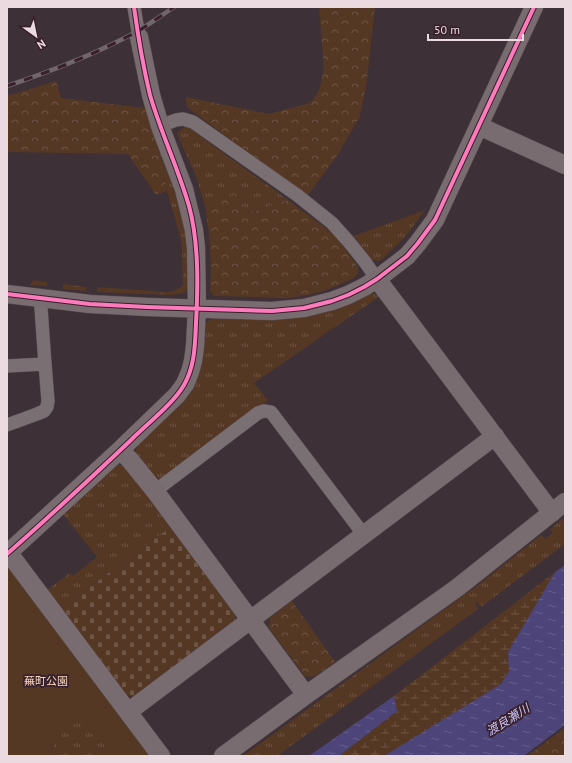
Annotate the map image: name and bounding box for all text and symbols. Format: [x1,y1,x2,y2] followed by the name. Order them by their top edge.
[16,16,56,56] north arrow
[428,16,523,42] scale bar
[434,22,460,37] text: 50 m
[35,37,48,52] text: N
[24,674,68,688] park label: 蕪町公園
[483,699,534,739] water label: 渡良瀬川

